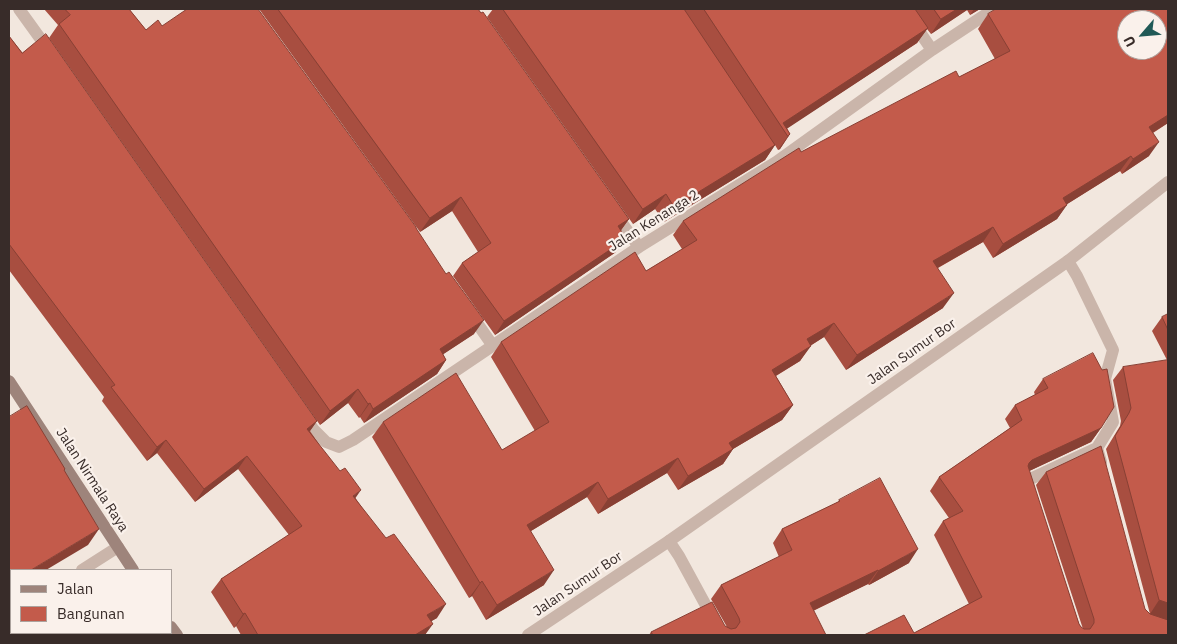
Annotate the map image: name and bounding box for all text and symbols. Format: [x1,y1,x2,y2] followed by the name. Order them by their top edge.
[1117,10,1167,60] north arrow
[1119,33,1140,50] text: U
[606,187,702,255] street label: Jalan Kenanga 2
[865,315,959,389] street label: Jalan Sumur Bor
[52,425,132,535] street label: Jalan Nirmala Raya
[530,548,626,620] street label: Jalan Sumur Bor
[10,569,172,634] legend
[57,579,93,598] text: Jalan
[57,604,125,623] text: Bangunan

